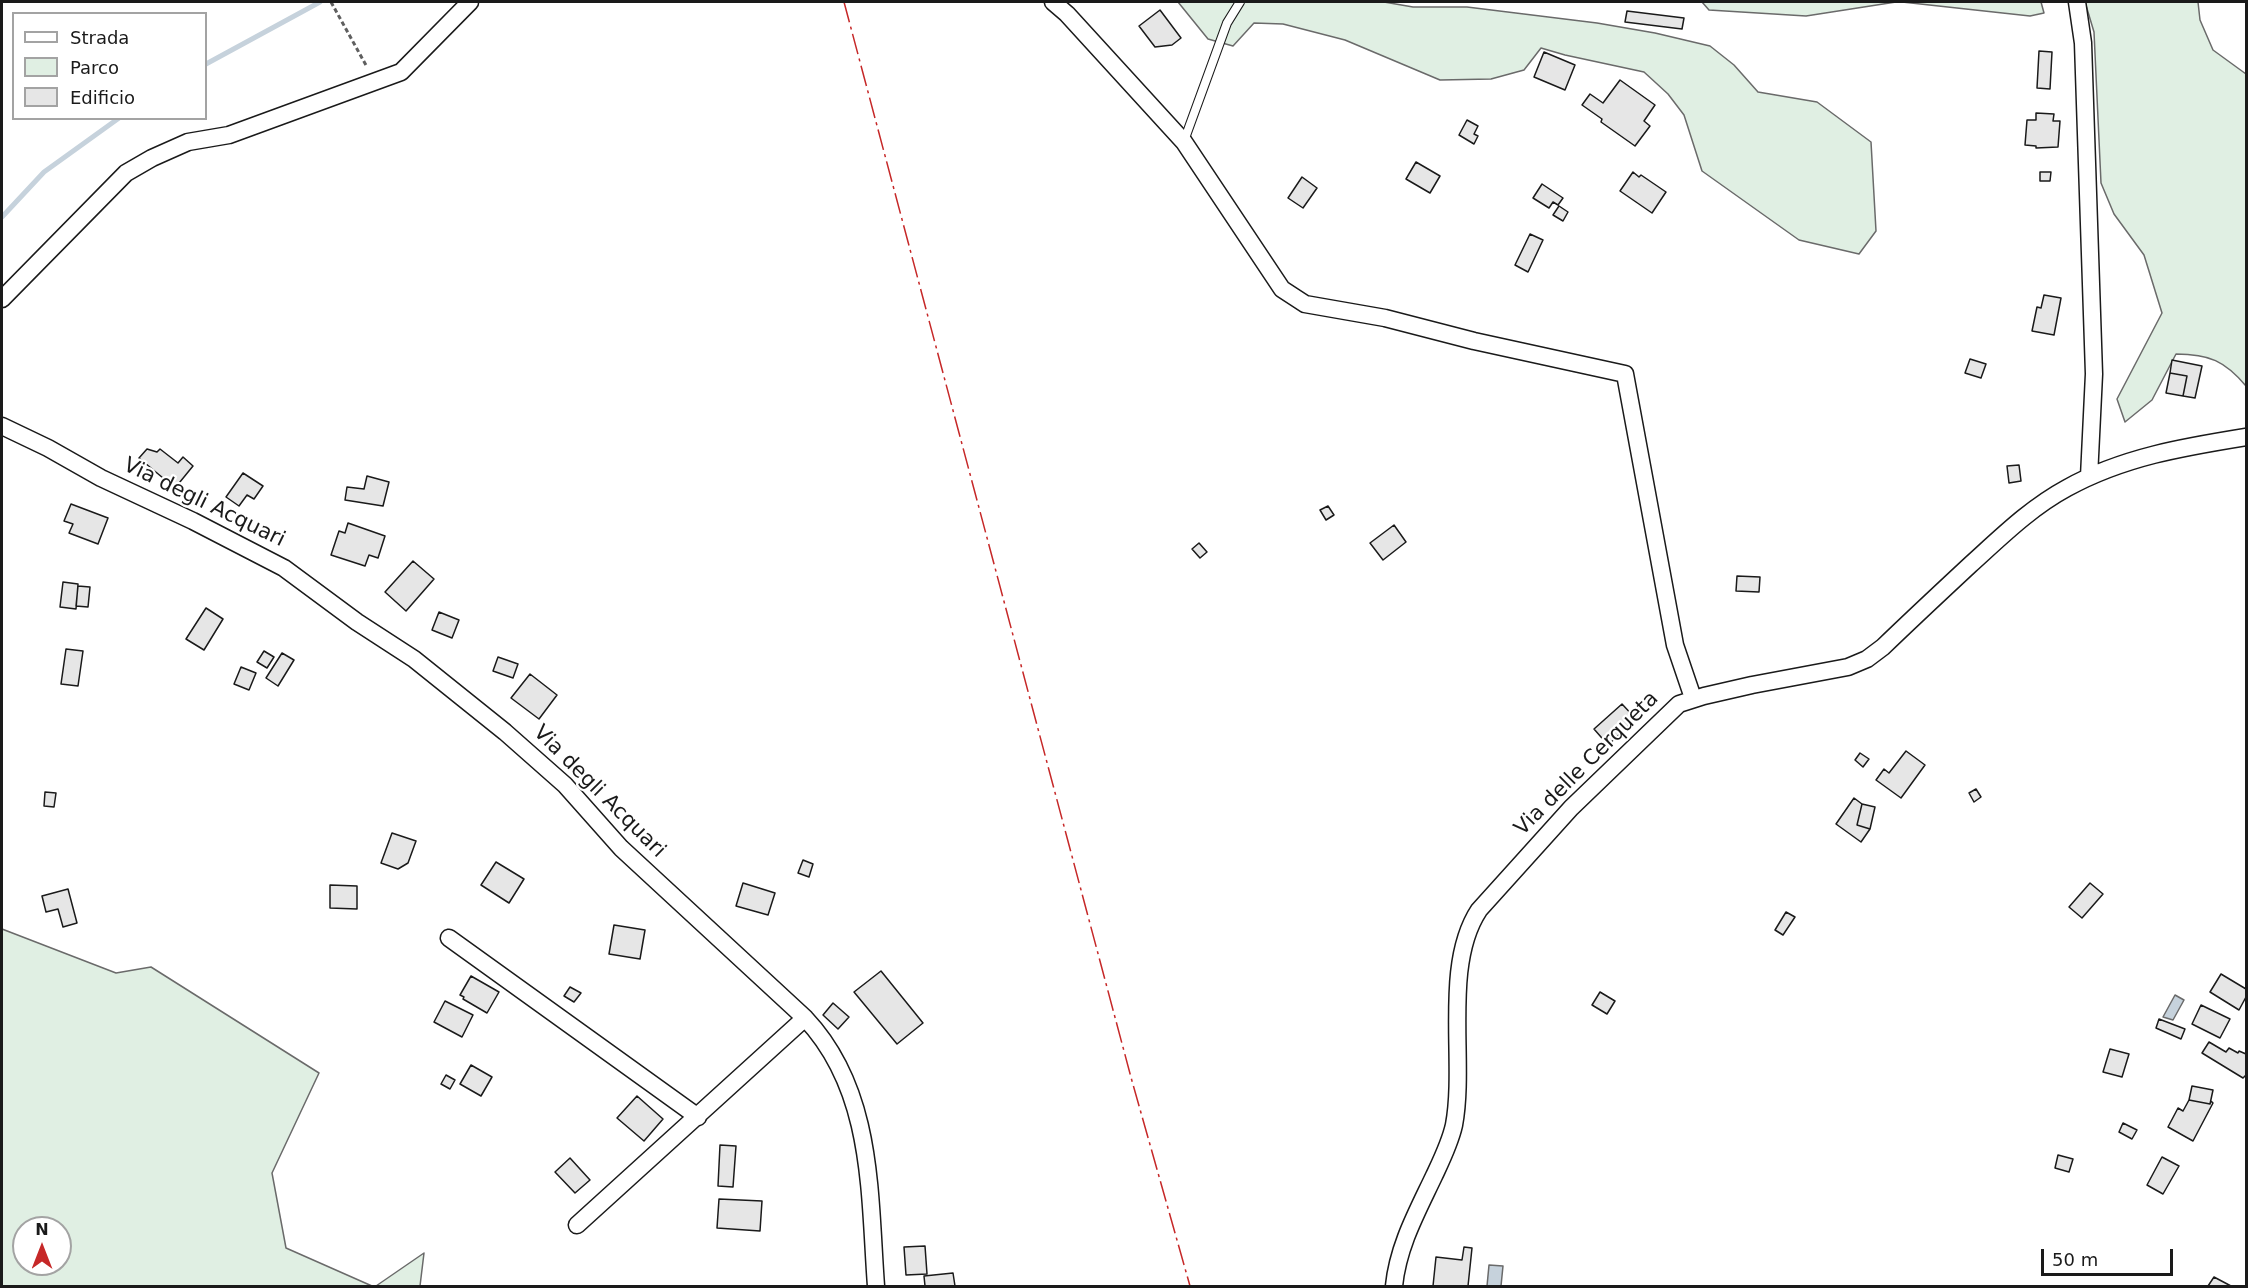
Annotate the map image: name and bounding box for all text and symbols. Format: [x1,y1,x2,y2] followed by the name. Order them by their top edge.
[12,12,207,120] legend
[70,27,129,48] text: Strada
[70,57,119,78] text: Parco
[70,87,135,108] text: Edificio
[119,453,289,553] street label: Via degli Acquari
[1510,687,1664,841] street label: Via delle Cerqueta
[528,721,670,863] street label: Via degli Acquari
[12,1216,72,1276] north arrow
[35,1220,49,1239] text: N
[2044,1237,2176,1275] scale bar
[2052,1249,2098,1270] text: 50 m

